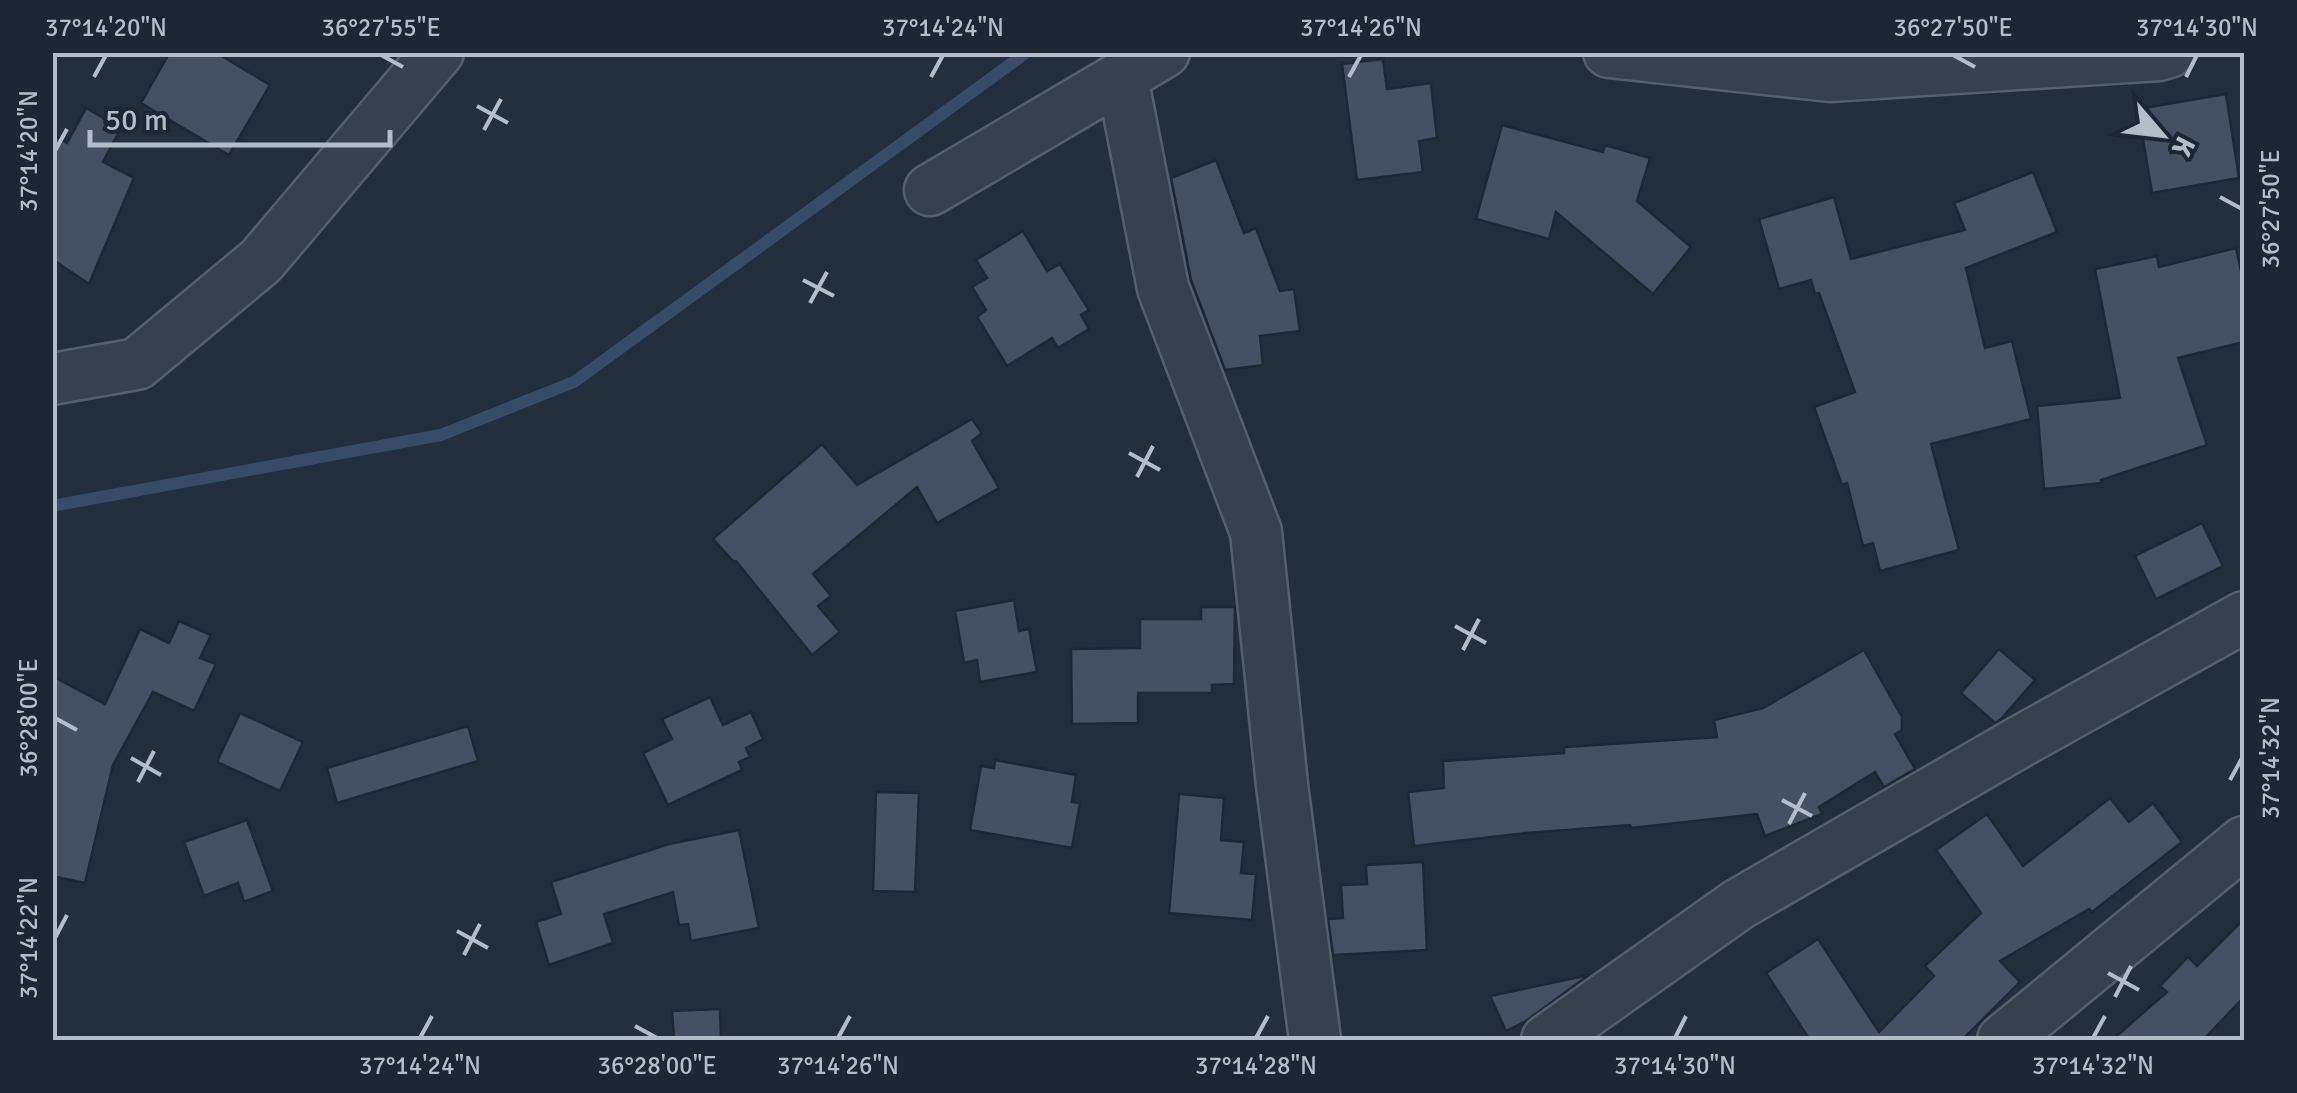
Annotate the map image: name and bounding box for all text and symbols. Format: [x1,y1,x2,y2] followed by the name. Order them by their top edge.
[45,12,167,43] text: 37°14'20"N
[321,12,441,43] text: 36°27'55"E
[882,12,1004,43] text: 37°14'24"N
[1300,12,1422,43] text: 37°14'26"N
[1893,12,2013,43] text: 36°27'50"E
[2136,12,2258,43] text: 37°14'30"N
[90,85,390,147] scale bar
[2112,85,2212,185] north arrow
[13,90,44,212] text: 37°14'20"N
[105,102,168,139] text: 50 m
[2164,131,2202,162] text: K
[2255,149,2286,269] text: 36°27'50"E
[13,658,44,778] text: 36°28'00"E
[2255,697,2286,819] text: 37°14'32"N
[13,877,44,999] text: 37°14'22"N
[359,1050,481,1081] text: 37°14'24"N
[597,1050,717,1081] text: 36°28'00"E
[777,1050,899,1081] text: 37°14'26"N
[1195,1050,1317,1081] text: 37°14'28"N
[1614,1050,1736,1081] text: 37°14'30"N
[2032,1050,2154,1081] text: 37°14'32"N

